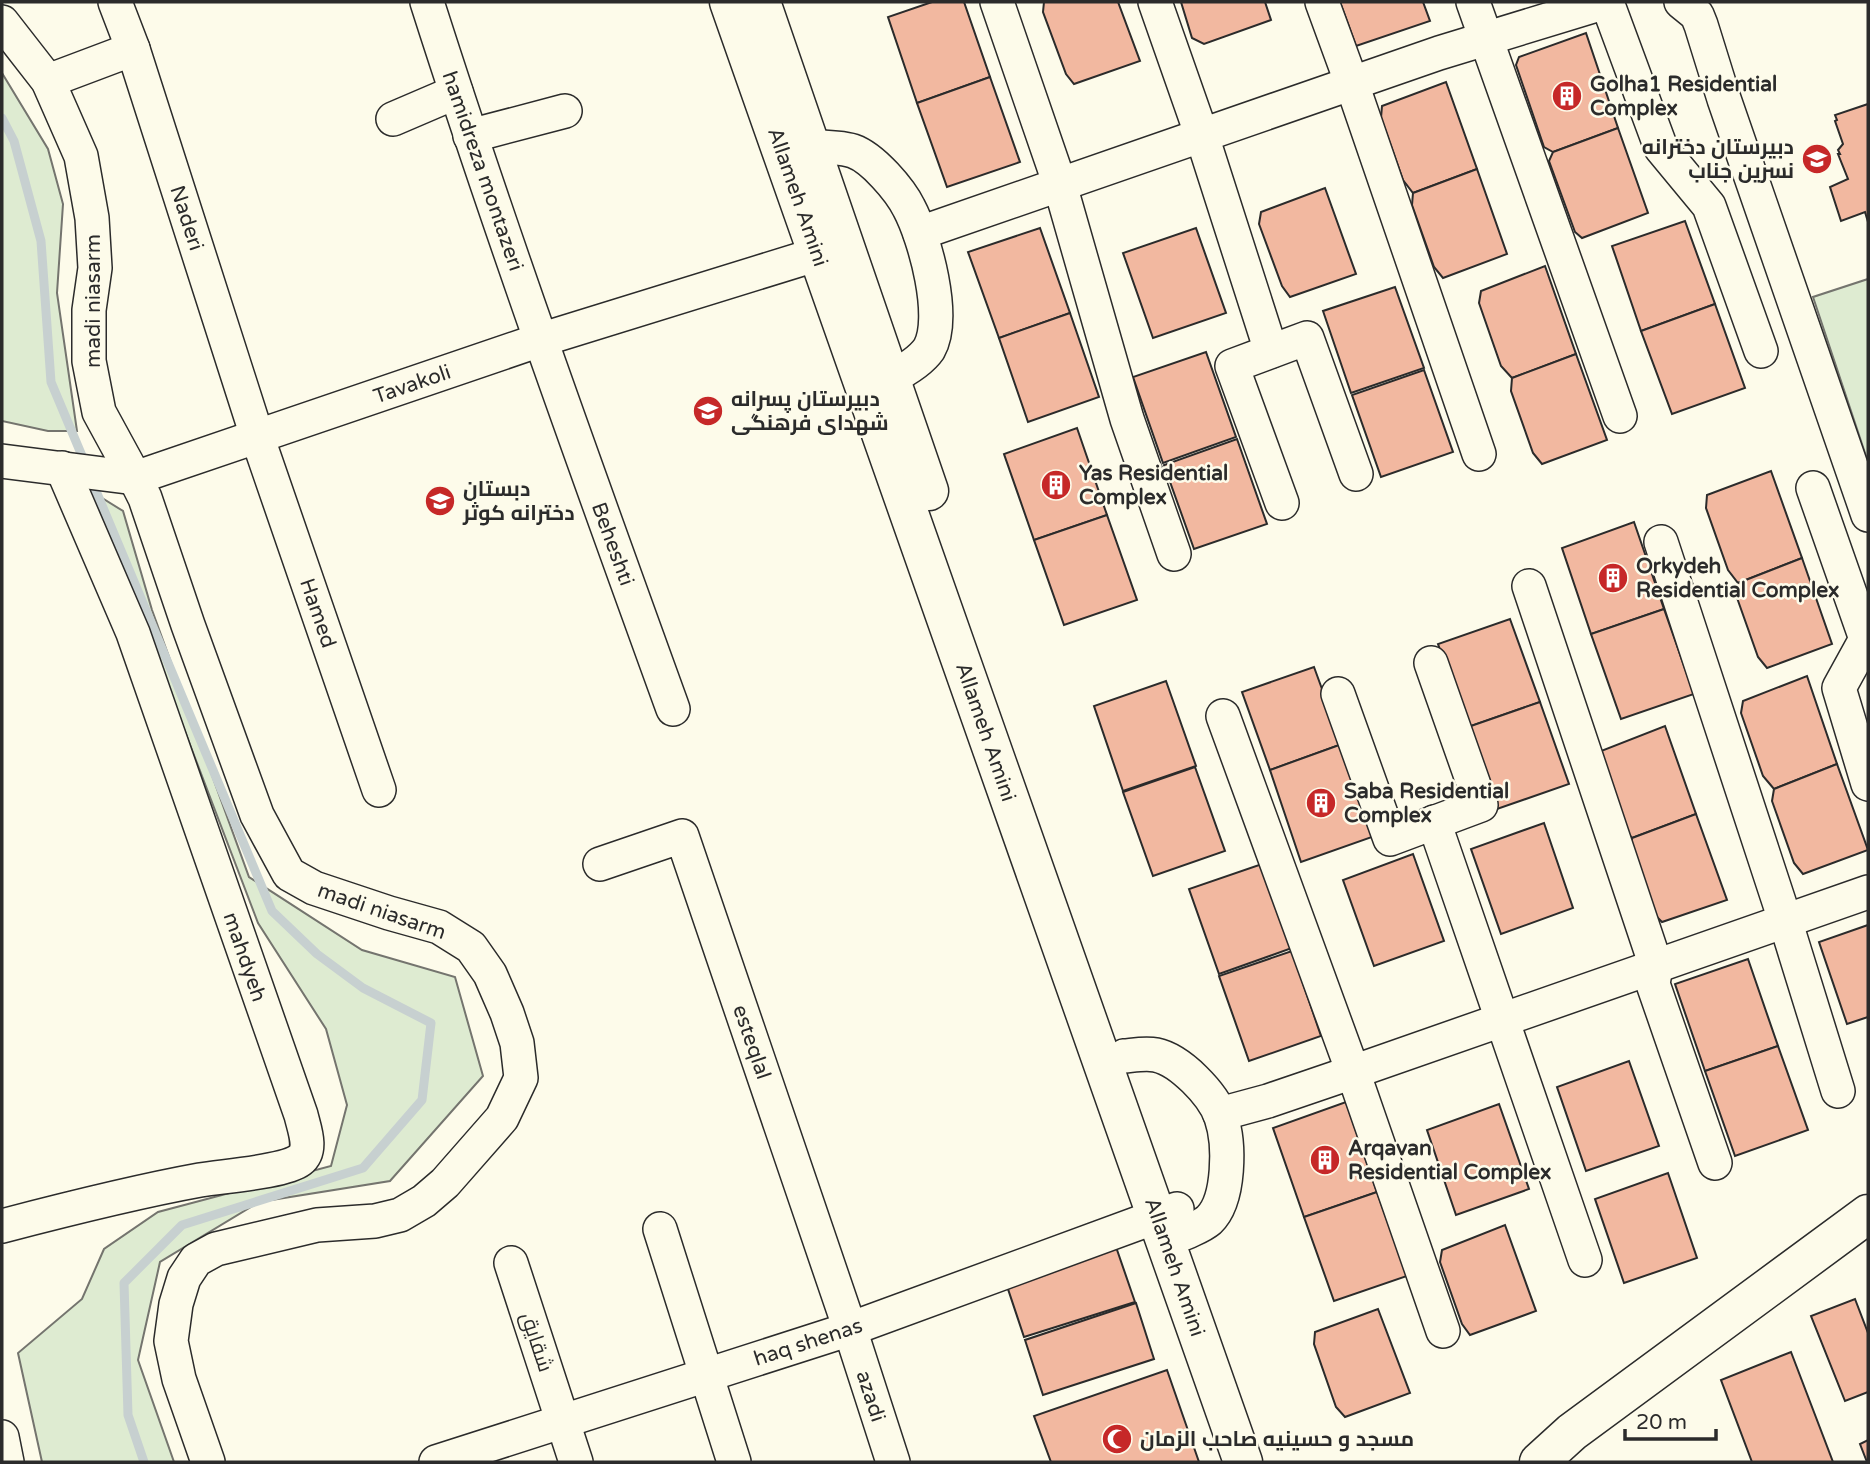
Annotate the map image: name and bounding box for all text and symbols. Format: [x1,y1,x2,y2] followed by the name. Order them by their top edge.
[437,68,528,274] street label: hamidreza montazeri
[1590,72,1777,121] place label: Golha1 Residential Complex
[1550,79,1584,113] building icon: Golha1 Residential Complex
[762,124,833,270] street label: Allameh Amini
[1642,135,1794,184] place label: دبیرستان دخترانه نسرین جناب
[1800,142,1834,176] school or university icon: دبیرستان دخترانه نسرین جناب
[164,182,209,254] street label: Naderi
[81,234,106,368] street label: madi niasarm
[370,360,454,409] street label: Tavakoli
[731,387,889,436] place label: دبیرستان پسرانه شهدای فرهنگی
[691,394,725,428] school or university icon: دبیرستان پسرانه شهدای فرهنگی
[1079,461,1228,510] place label: Yas Residential Complex
[1039,468,1073,502] building icon: Yas Residential Complex
[462,477,575,526] place label: دبستان دخترانه کوثر
[423,484,457,518] school or university icon: دبستان دخترانه کوثر
[586,499,639,589] street label: Beheshti
[1636,554,1839,603] place label: Orkydeh Residential Complex
[1596,561,1630,595] building icon: Orkydeh Residential Complex
[294,575,341,651] street label: Hamed
[950,659,1021,805] street label: Allameh Amini
[1344,779,1509,828] place label: Saba Residential Complex
[1304,786,1338,820] building icon: Saba Residential Complex
[314,878,449,945] street label: madi niasarm
[218,909,271,1005] street label: mahdyeh
[727,1002,776,1083] street label: esteqlal
[1348,1136,1551,1185] place label: Arqavan Residential Complex
[1308,1143,1342,1177] building icon: Arqavan Residential Complex
[1139,1194,1210,1340] street label: Allameh Amini
[515,1309,558,1375] street label: شقایق
[751,1313,866,1372] street label: haq shenas
[851,1367,891,1425] street label: azadi
[1625,1398,1716,1442] scale bar
[1636,1410,1687,1435] text: 20 m
[1100,1422,1134,1456] mosque icon: مسجد و حسینیه صاحب الزمان
[1140,1427,1414,1452] place label: مسجد و حسینیه صاحب الزمان

